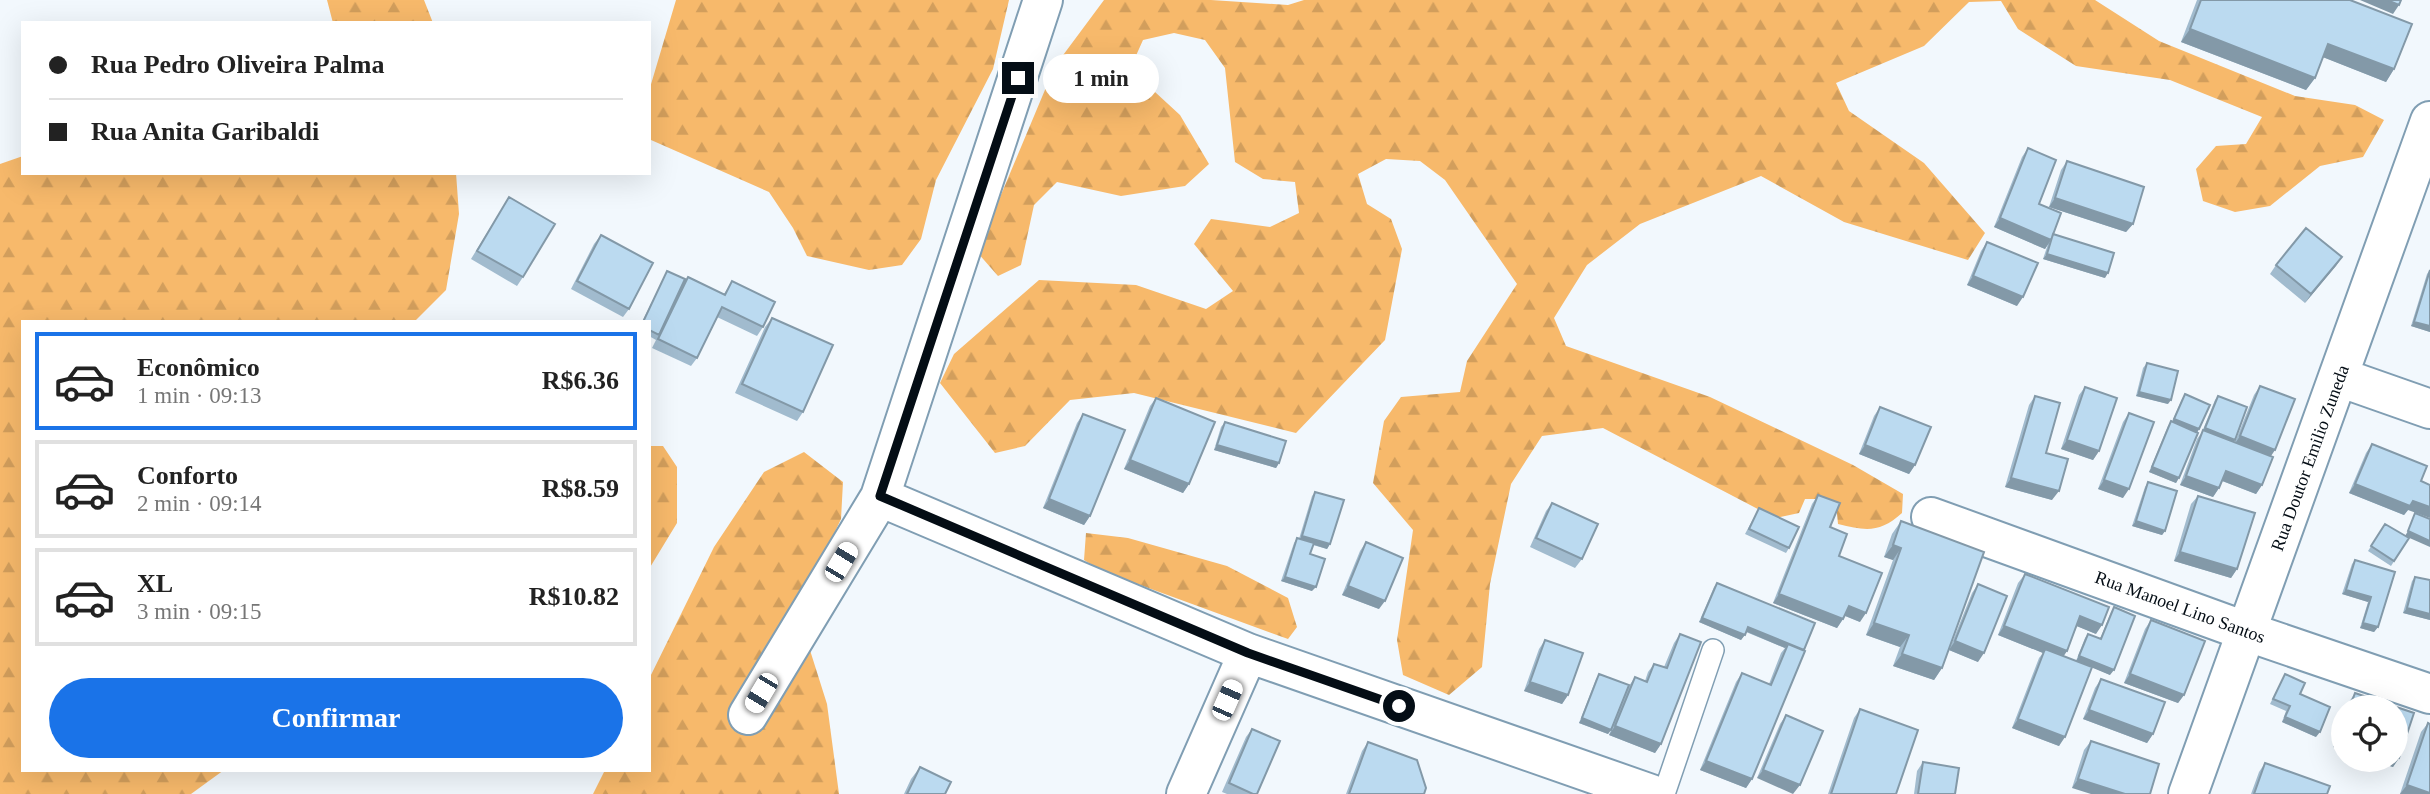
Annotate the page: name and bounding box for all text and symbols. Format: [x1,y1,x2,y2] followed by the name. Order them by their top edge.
[91,50,384,79] text: Rua Pedro Oliveira Palma
[1042,54,1158,102] callout: 1 min
[1002,62,1034,94] route end
[1073,66,1129,91] text: 1 min
[91,117,319,146] text: Rua Anita Garibaldi
[53,350,116,413] icon: car
[137,353,260,382] text: Econômico
[2267,362,2353,554] street label: Rua Doutor Emilio Zuneda
[542,366,619,395] text: R$6.36
[137,383,262,408] text: 1 min · 09:13
[53,458,116,521] icon: car
[137,461,238,490] text: Conforto
[542,474,619,503] text: R$8.59
[137,491,262,516] text: 2 min · 09:14
[822,539,861,585] car
[53,566,116,629] icon: car
[2092,567,2268,647] street label: Rua Manoel Lino Santos
[137,569,173,598] text: XL
[529,582,619,611] text: R$10.82
[137,599,262,624] text: 3 min · 09:15
[742,670,781,716] car
[1209,677,1246,723] car
[49,678,623,758] button: Confirmar
[1383,690,1415,722] route start
[2331,695,2408,772] map controls
[2331,695,2408,772] button: locate

